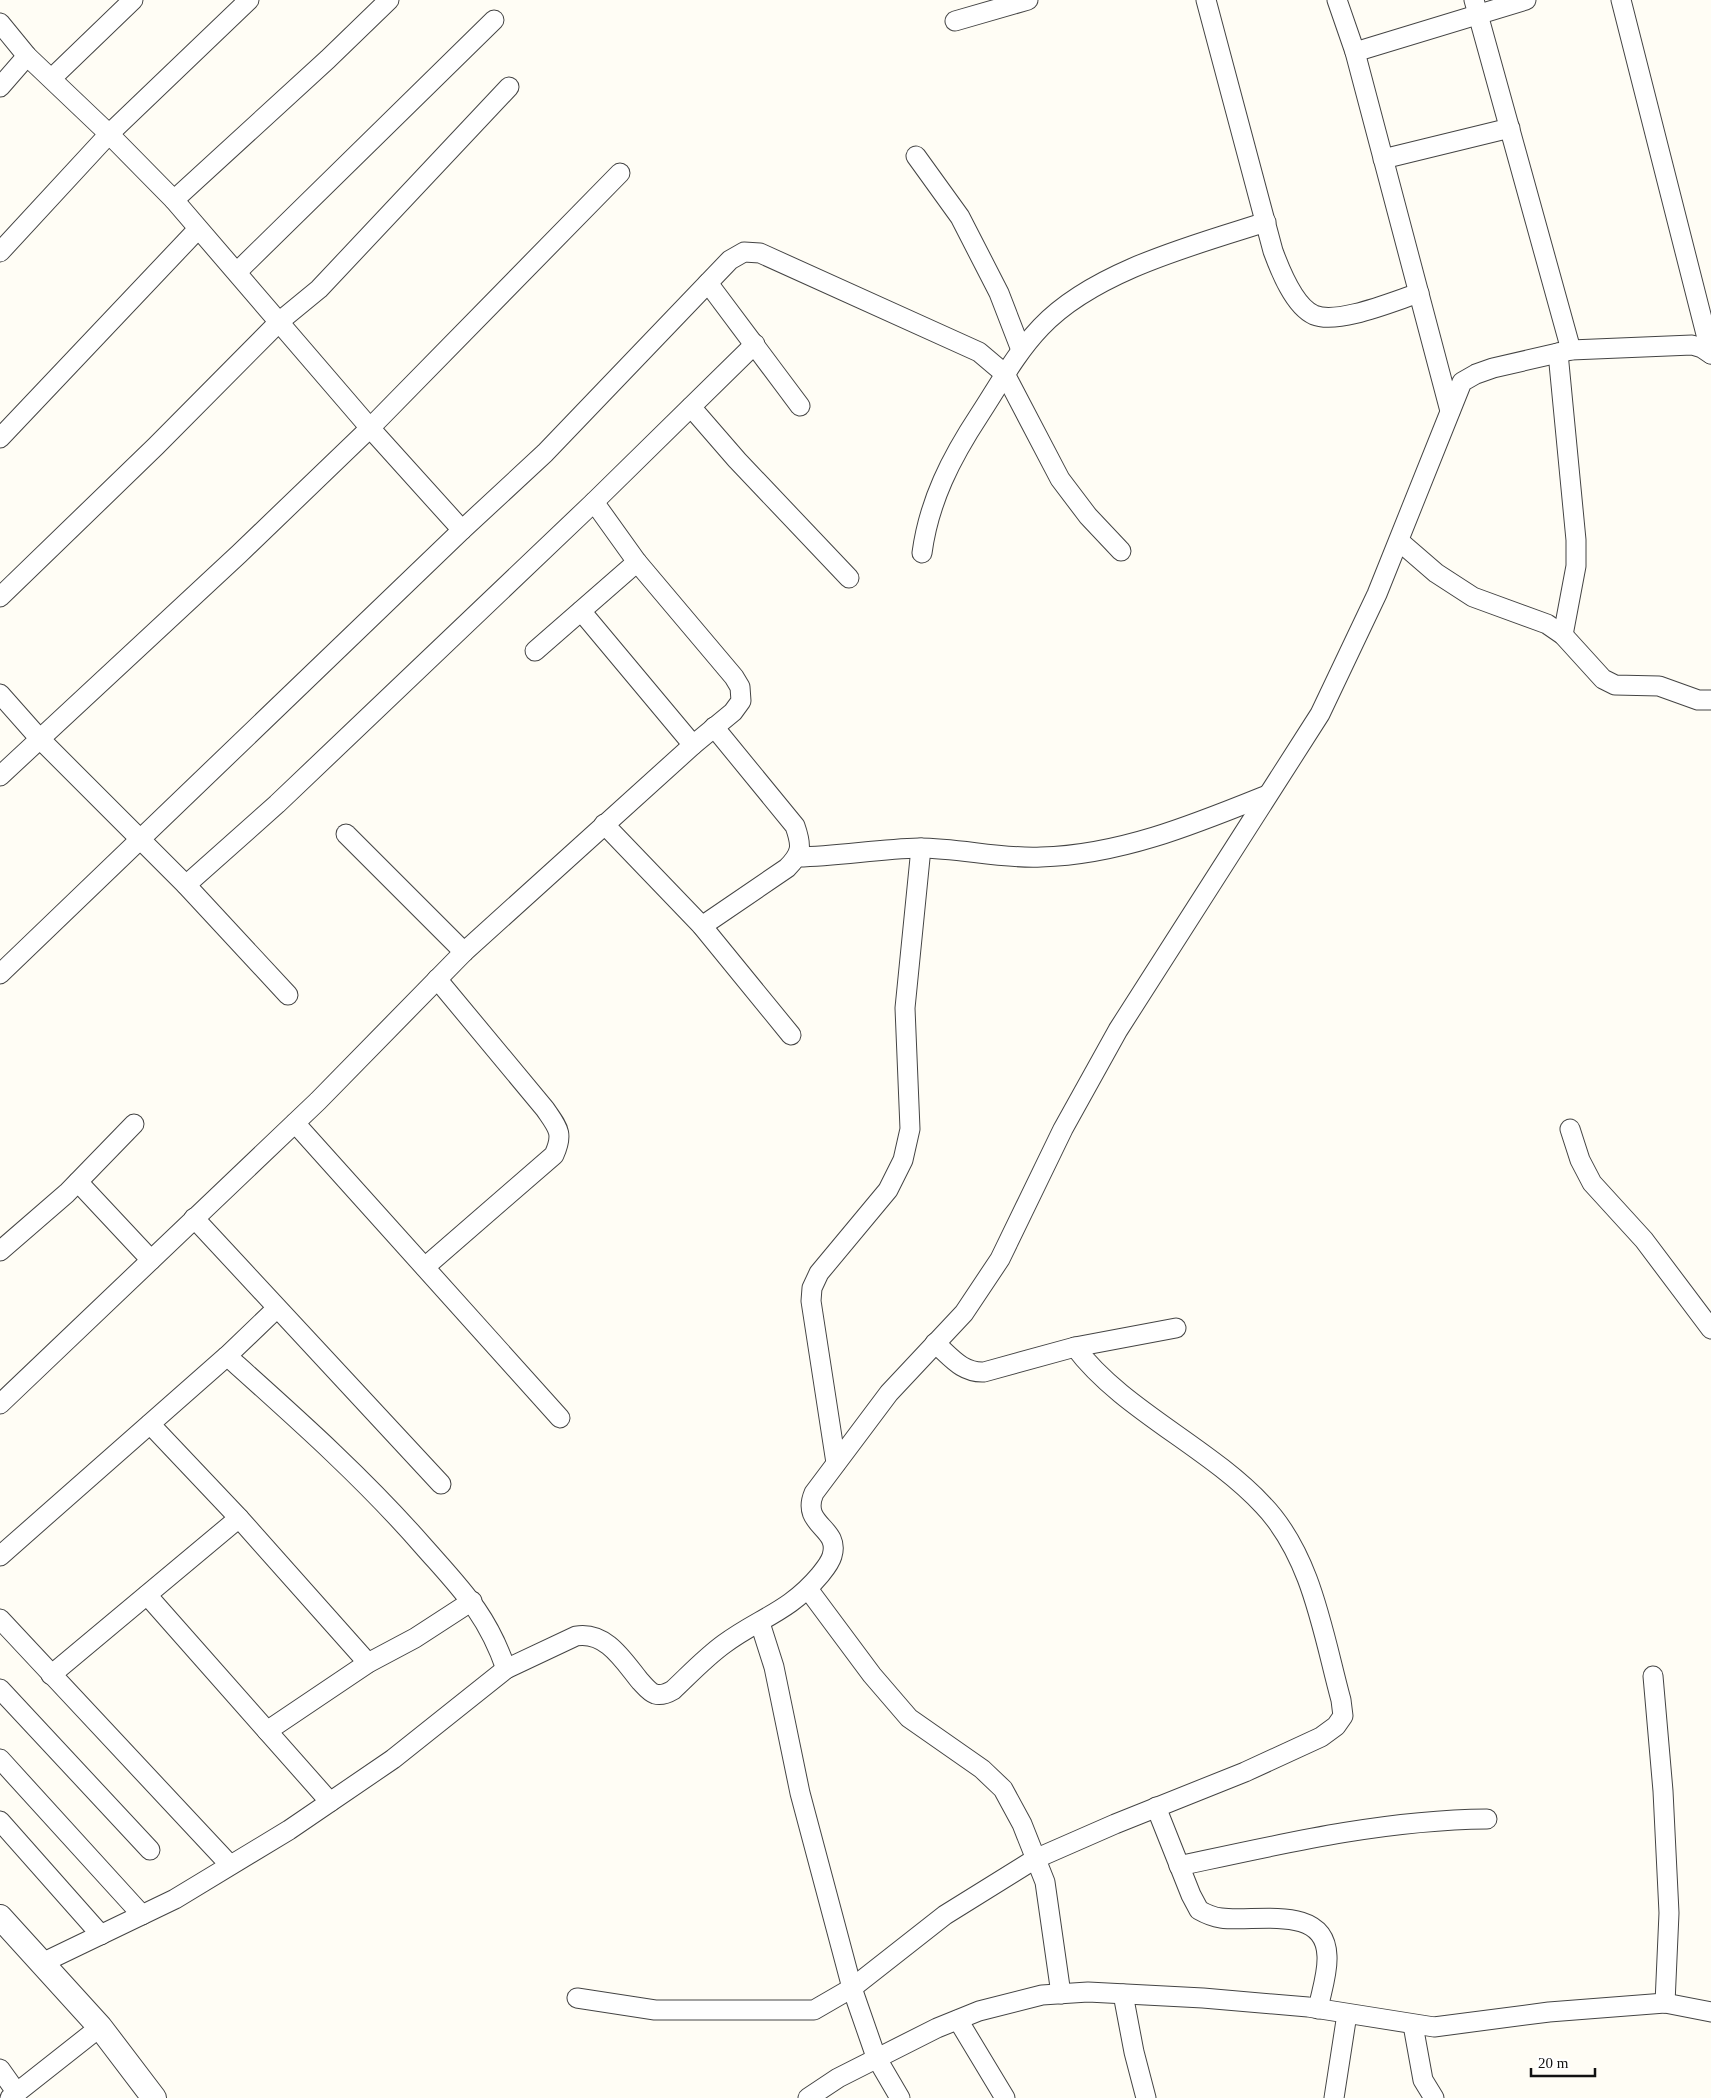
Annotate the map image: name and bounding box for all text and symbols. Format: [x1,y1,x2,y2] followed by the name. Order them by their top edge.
[1531,2046,1595,2078] scale bar
[1538,2055,1569,2071] text: 20 m

